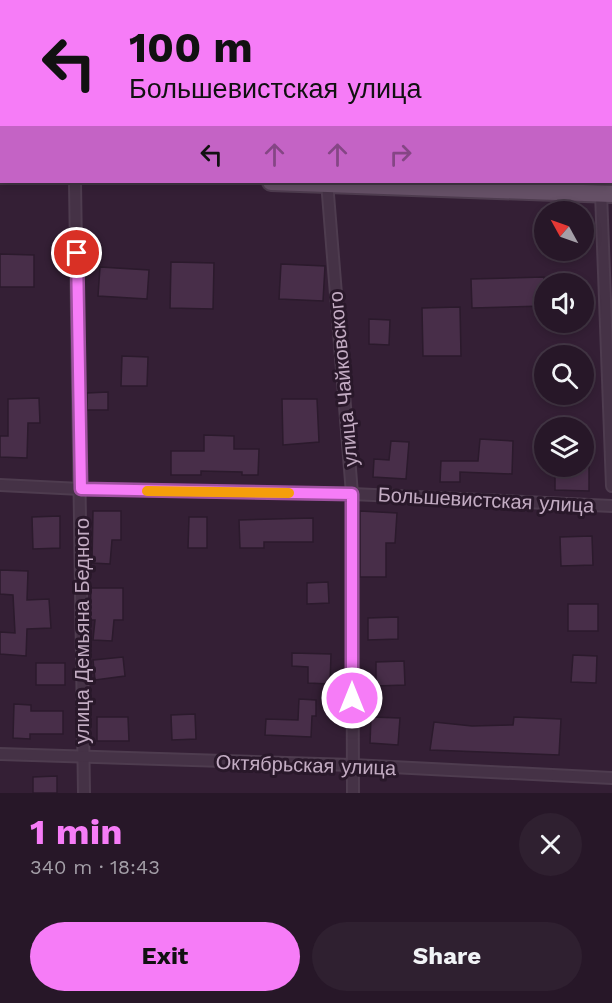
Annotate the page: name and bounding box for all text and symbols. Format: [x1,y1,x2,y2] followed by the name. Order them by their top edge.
[129,23,253,72] text: 100 m
[30,24,108,102] icon: left
[129,73,422,105] text: Большевистская улица
[195,138,228,171] icon: left
[258,138,291,171] icon: ahead
[321,138,354,171] icon: ahead
[384,138,417,171] icon: right
[534,201,594,261] north arrow
[534,201,594,477] map controls
[51,227,102,278] pin
[60,236,93,269] icon: arrive
[534,273,594,333] button: sound
[323,290,363,468] street label: улица Чайковского
[534,345,594,405] button: search
[534,417,594,477] button: layers
[377,482,596,518] street label: Большевистская улица
[70,518,94,744] street label: улица Демьяна Бедного
[320,666,384,730] position arrow
[215,750,397,780] street label: Октябрьская улица
[30,811,122,853] text: 1 min
[519,813,582,876] button: close
[30,855,160,879] text: 340 m · 18:43
[30,922,300,991] button: Exit
[312,922,582,991] button: Share

